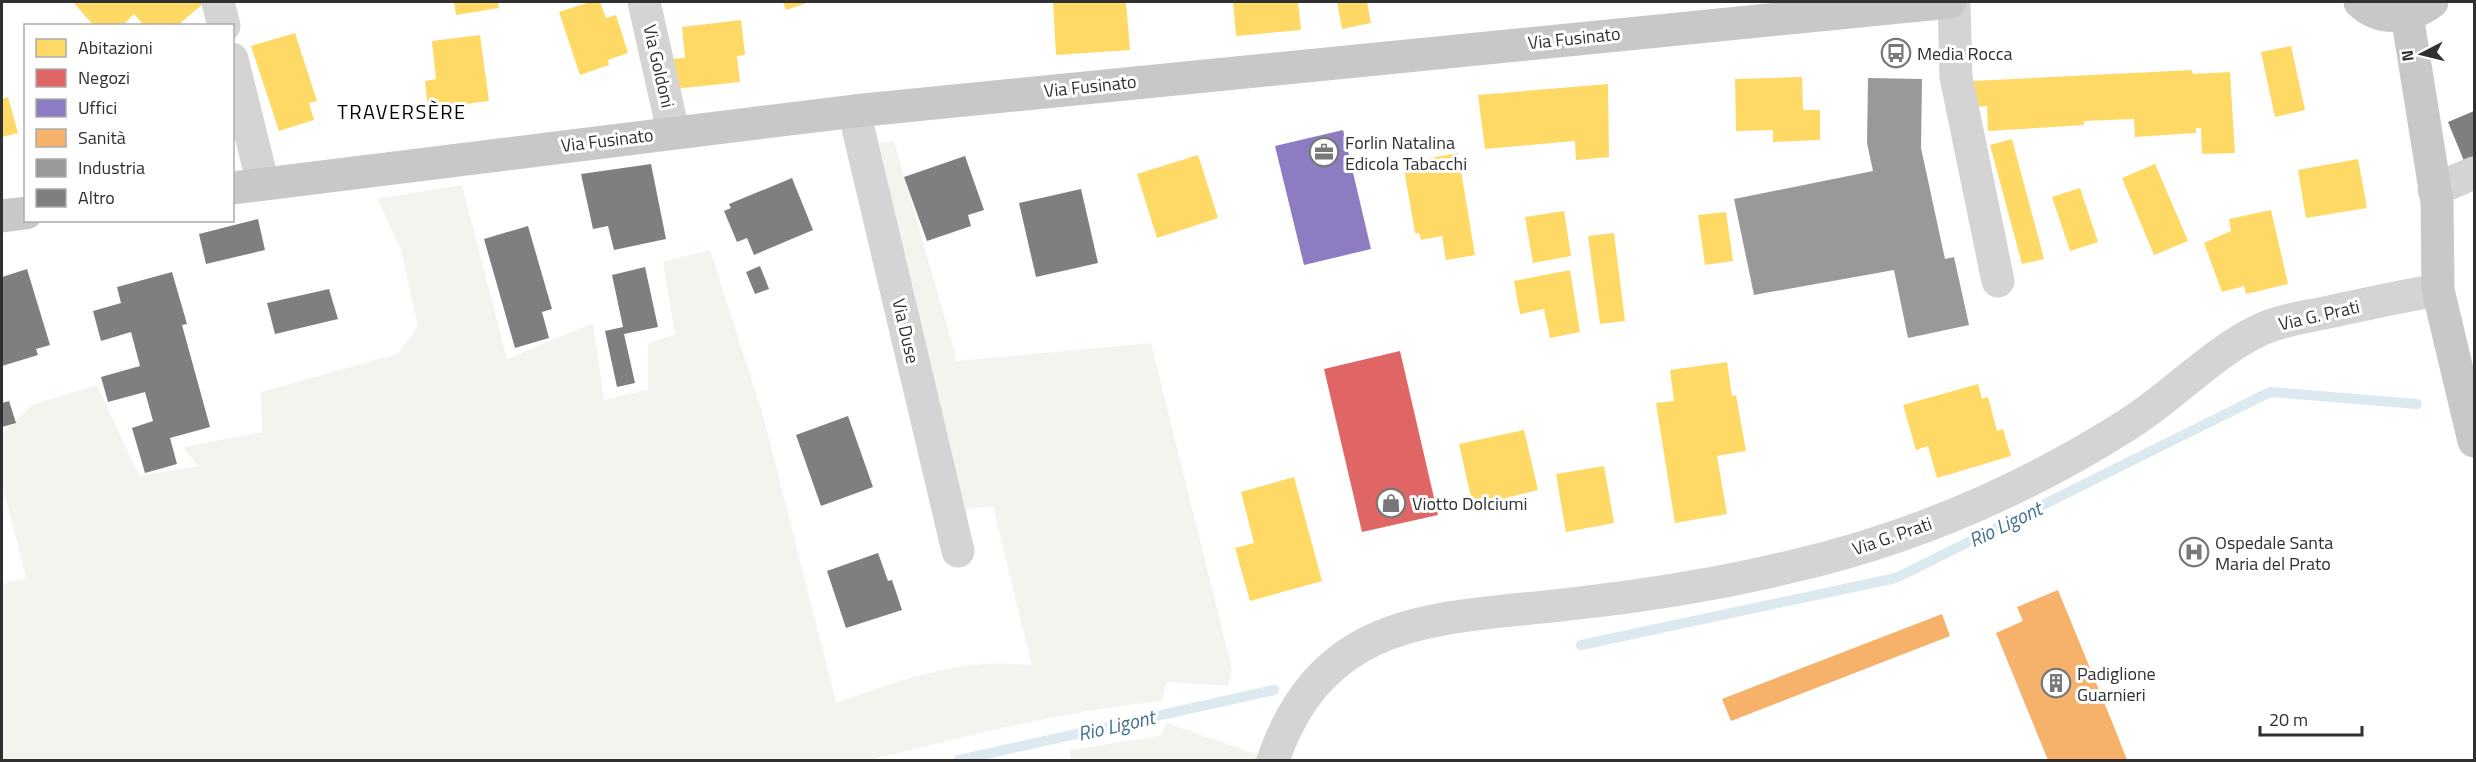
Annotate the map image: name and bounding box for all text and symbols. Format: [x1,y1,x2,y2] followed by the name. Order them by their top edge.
[1526,20,1622,56] street label: Via Fusinato
[636,22,682,110] street label: Via Goldoni
[24,24,234,222] legend
[2392,24,2452,84] north arrow
[78,34,153,61] text: Abitazioni
[1880,37,1912,69] bus stop icon: Media Rocca
[1917,40,2013,67] place label: Media Rocca
[2395,49,2420,63] text: N
[78,64,130,91] text: Negozi
[1042,68,1138,104] street label: Via Fusinato
[78,94,117,121] text: Uffici
[337,96,467,127] district label: TRAVERSÈRE
[559,121,655,159] street label: Via Fusinato
[78,124,126,151] text: Sanità
[1345,129,1467,177] place label: Forlin Natalina Edicola Tabacchi
[1308,136,1340,168] office icon: Forlin Natalina Edicola Tabacchi
[78,154,145,181] text: Industria
[78,184,115,211] text: Altro
[2276,293,2362,337] street label: Via G. Prati
[885,296,927,366] street label: Via Duse
[1375,487,1407,519] shop icon: Viotto Dolciumi
[1412,490,1528,517] place label: Viotto Dolciumi
[1963,492,2049,555] water label: Rio Ligont
[1849,510,1935,562] street label: Via G. Prati
[2215,529,2333,577] place label: Ospedale Santa Maria del Prato
[2178,536,2210,568] hospital icon: Ospedale Santa Maria del Prato
[2077,660,2156,708] place label: Padiglione Guarnieri
[2040,667,2072,699] building icon: Padiglione Guarnieri
[2260,699,2362,737] scale bar
[1075,701,1160,749] water label: Rio Ligont
[2269,706,2308,733] text: 20 m

